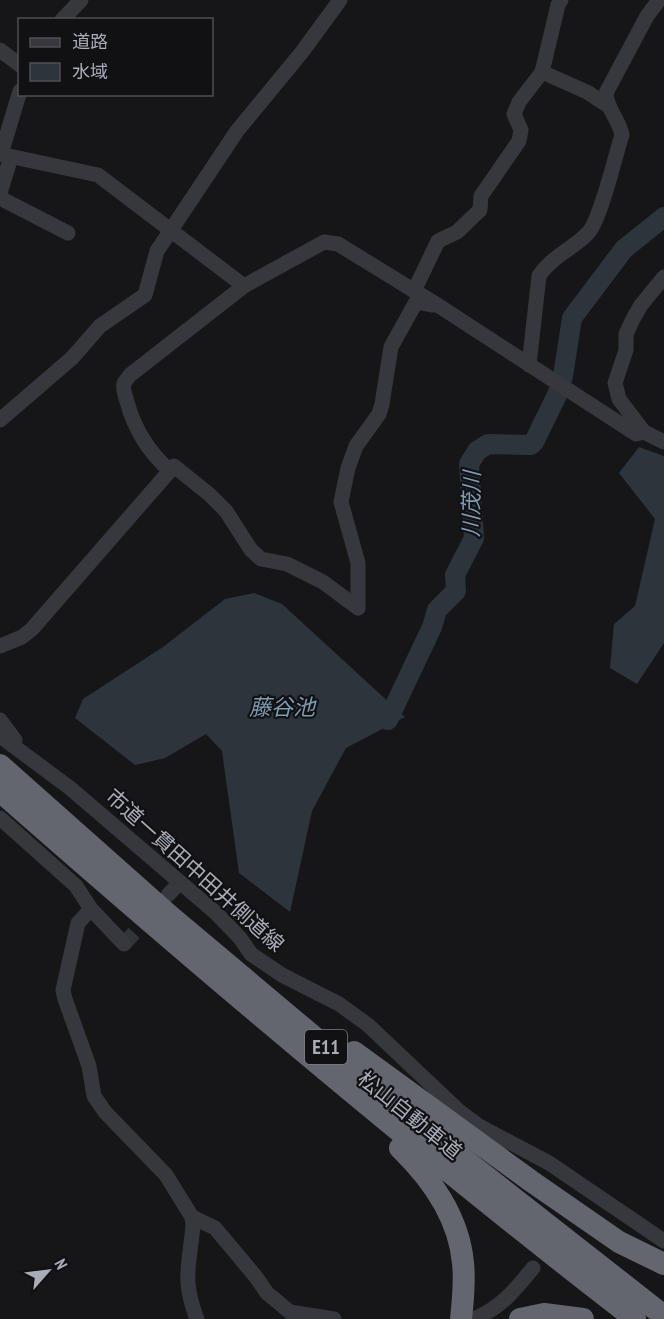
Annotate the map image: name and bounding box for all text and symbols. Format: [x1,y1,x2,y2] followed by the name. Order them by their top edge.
[18,18,213,96] legend
[72,30,108,53] text: 道路
[72,60,108,83] text: 水域
[456,469,486,537] water label: 川茂川
[249,693,317,721] water label: 藤谷池
[100,783,290,957] street label: 市道一貫田中田井側道線
[305,1030,347,1064] road number: E11
[353,1065,467,1165] street label: 松山自動車道
[18,1241,78,1301] north arrow
[50,1255,72,1272] text: N

